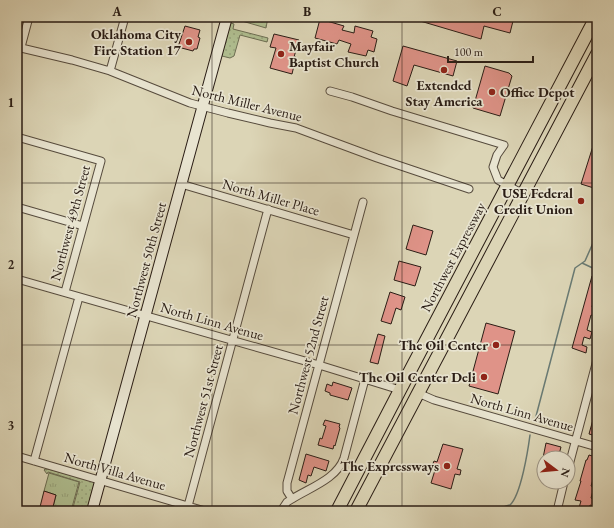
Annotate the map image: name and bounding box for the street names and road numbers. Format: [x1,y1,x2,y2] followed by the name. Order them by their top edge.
[190,81,305,126] street label: North Miller Avenue
[46,163,94,283] street label: Northwest 49th Street
[220,175,322,220] street label: North Miller Place
[416,198,490,315] street label: Northwest Expressway
[122,200,170,320] street label: Northwest 50th Street
[284,293,333,416] street label: Northwest 52nd Street
[158,298,266,344] street label: North Linn Avenue
[179,342,227,459] street label: Northwest 51st Street
[468,389,576,435] street label: North Linn Avenue
[62,448,168,494] street label: North Villa Avenue

